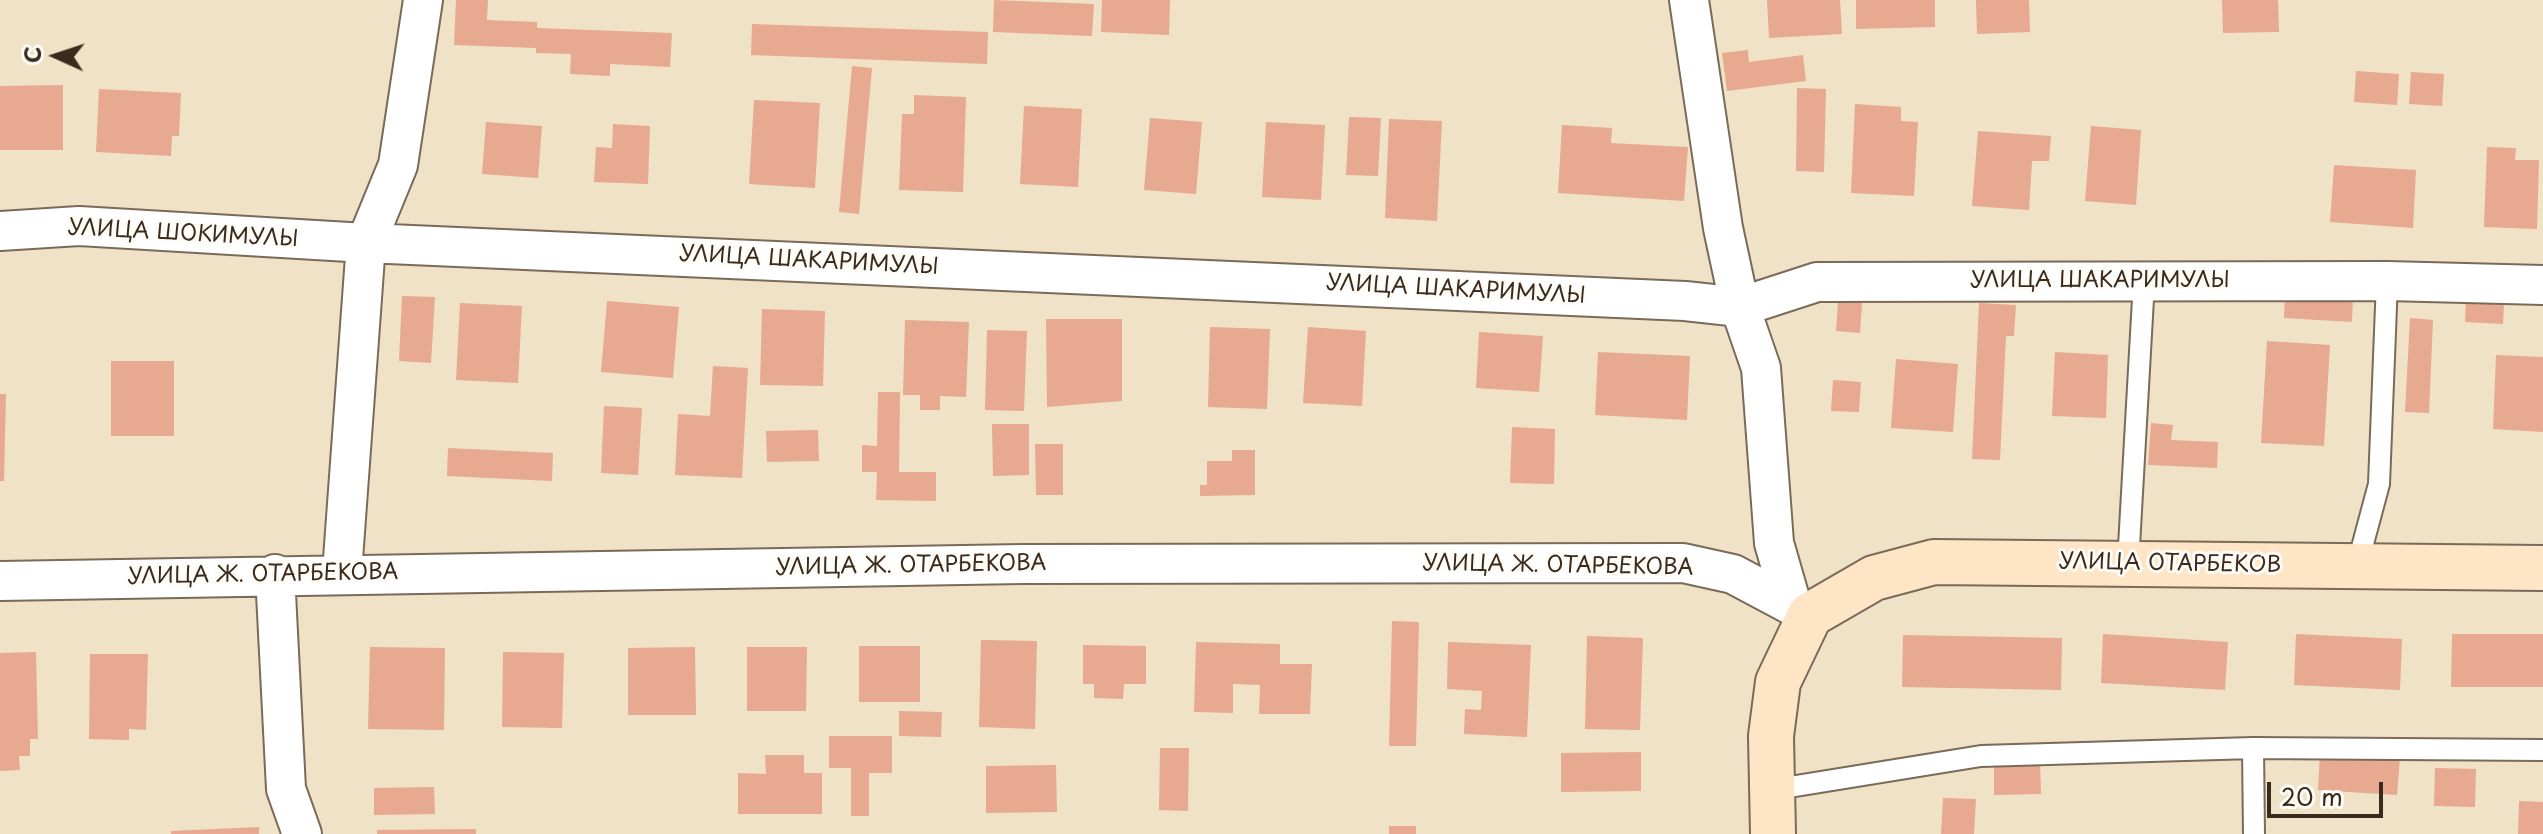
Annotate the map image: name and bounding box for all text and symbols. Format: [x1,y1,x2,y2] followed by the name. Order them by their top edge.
[16,16,96,96] north arrow
[15,46,48,64] text: С
[67,215,299,253] street label: УЛИЦА ШОКИМУЛЫ
[679,241,939,281] street label: УЛИЦА ШАКАРИМУЛЫ
[1970,268,2230,294] street label: УЛИЦА ШАКАРИМУЛЫ
[1326,270,1586,310] street label: УЛИЦА ШАКАРИМУЛЫ
[2059,549,2281,579] street label: УЛИЦА ОТАРБЕКОВ
[775,550,1047,582] street label: УЛИЦА Ж. ОТАРБЕКОВА
[1422,550,1694,582] street label: УЛИЦА Ж. ОТАРБЕКОВА
[127,559,399,591] street label: УЛИЦА Ж. ОТАРБЕКОВА
[2271,766,2387,816] scale bar
[2281,778,2343,814] text: 20 m

